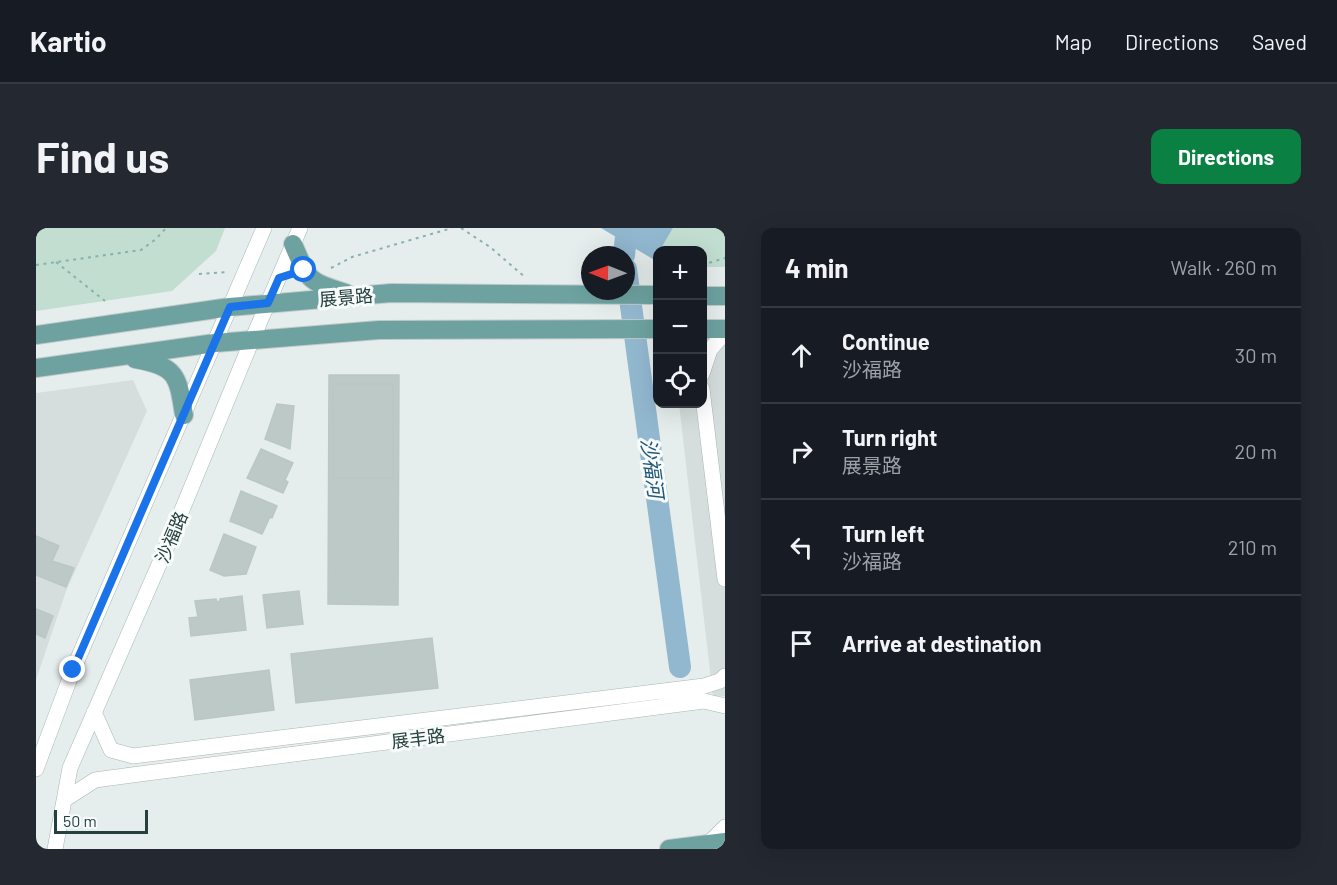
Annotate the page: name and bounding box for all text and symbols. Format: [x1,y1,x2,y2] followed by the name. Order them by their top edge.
[30,24,107,58] text: Kartio
[1055,29,1092,54] text: Map
[1125,29,1219,54] text: Directions
[1252,29,1307,54] text: Saved
[1151,129,1301,184] button: Directions
[36,131,169,181] text: Find us
[581,246,635,300] north arrow
[653,246,707,408] map controls
[653,246,707,300] button: +
[785,252,849,283] text: 4 min
[1170,255,1277,279] text: Walk · 260 m
[290,256,316,282] route start
[318,284,374,310] street label: 展景路
[653,300,707,354] button: −
[842,328,930,354] text: Continue
[785,339,818,372] icon: ahead
[1235,343,1277,367] text: 30 m
[653,354,707,408] button: locate
[842,357,902,381] text: 沙福路
[842,424,937,450] text: Turn right
[785,435,818,468] icon: right
[637,437,670,503] water label: 沙福河
[1234,439,1277,463] text: 20 m
[842,453,902,477] text: 展景路
[150,508,192,566] street label: 沙福路
[842,520,925,546] text: Turn left
[785,531,818,564] icon: left
[1228,535,1277,559] text: 210 m
[842,549,902,573] text: 沙福路
[785,627,818,660] icon: arrive
[842,630,1041,656] text: Arrive at destination
[59,656,85,682] route end
[390,724,446,752] street label: 展丰路
[54,807,148,834] scale bar
[63,811,97,830] text: 50 m

